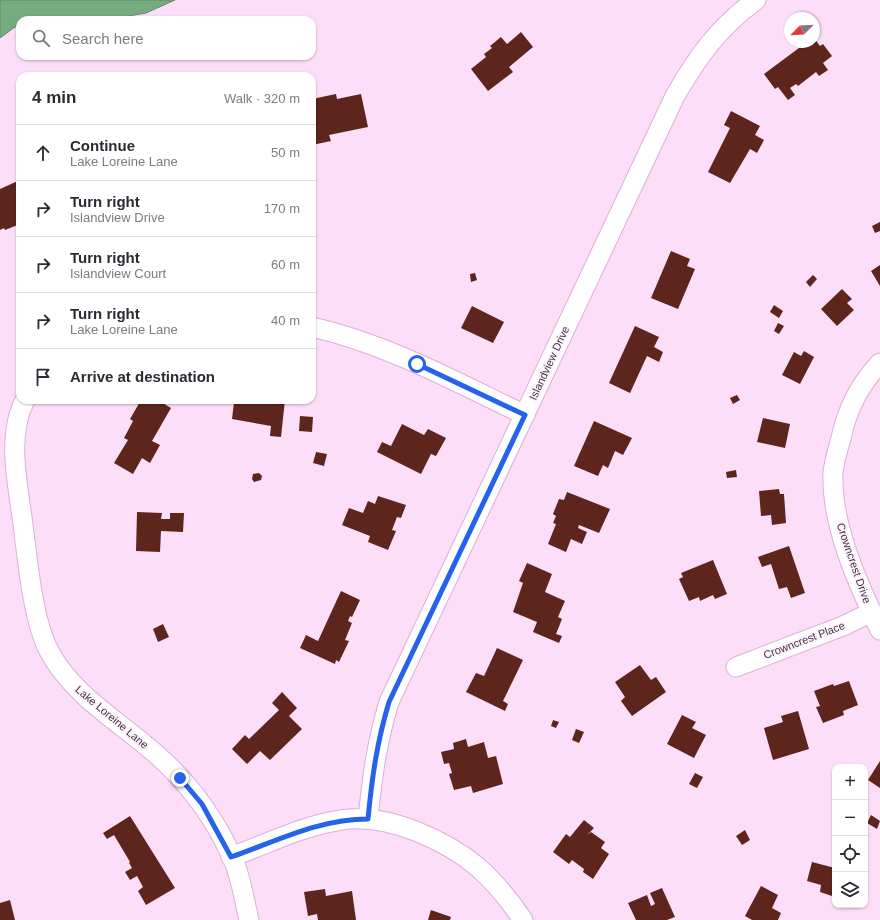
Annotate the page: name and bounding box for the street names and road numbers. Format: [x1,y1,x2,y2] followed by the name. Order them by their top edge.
[527,324,571,402] street label: Islandview Drive
[835,521,873,605] street label: Crowncrest Drive
[762,619,846,661] street label: Crowncrest Place
[73,683,151,751] street label: Lake Loreine Lane

